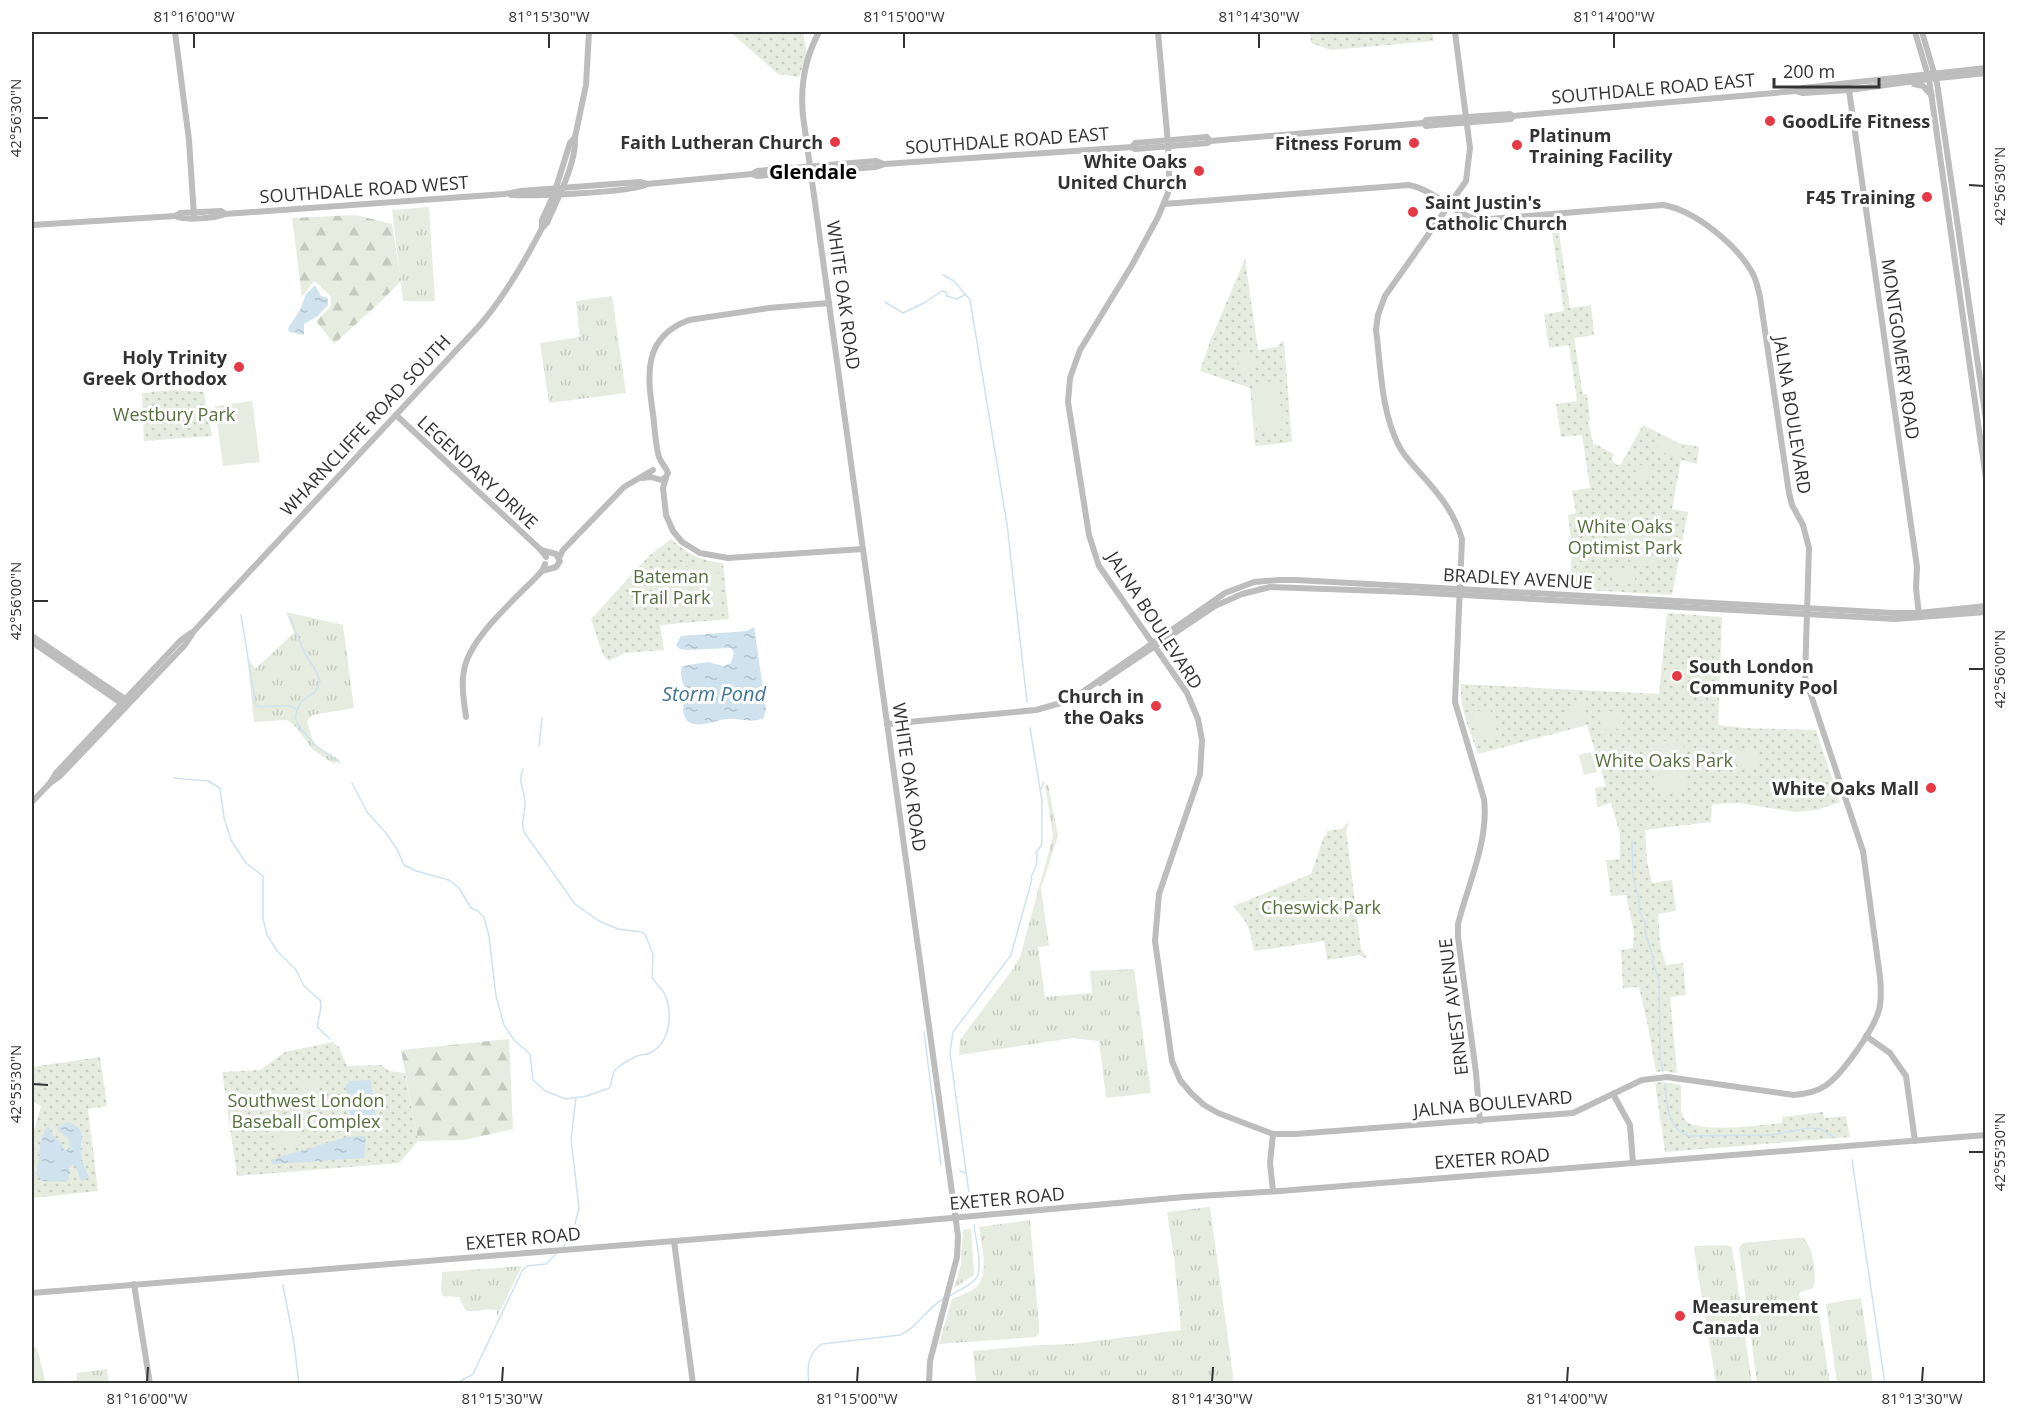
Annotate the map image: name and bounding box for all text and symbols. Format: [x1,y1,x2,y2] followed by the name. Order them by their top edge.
[154,6,235,26] text: 81°16'00"W
[509,6,590,26] text: 81°15'30"W
[864,6,945,26] text: 81°15'00"W
[1219,6,1300,26] text: 81°14'30"W
[1574,6,1655,26] text: 81°14'00"W
[1774,51,1879,89] scale bar
[1783,59,1835,83] text: 200 m
[1550,67,1756,109] street label: SOUTHDALE ROAD EAST
[5,79,25,157] text: 42°56'30"N
[1782,109,1930,133] place label: GoodLife Fitness
[1763,114,1777,128] marker: GoodLife Fitness
[904,121,1110,159] street label: SOUTHDALE ROAD EAST
[1529,123,1673,168] place label: Platinum Training Facility
[620,130,823,154] place label: Faith Lutheran Church
[1275,131,1402,155] place label: Fitness Forum
[828,135,842,149] marker: Faith Lutheran Church
[1407,136,1421,150] marker: Fitness Forum
[1510,138,1524,152] marker: Platinum Training Facility
[1989,147,2009,225] text: 42°56'30"N
[1057,149,1187,194] place label: White Oaks United Church
[769,158,857,185] district label: Glendale
[1192,164,1206,178] marker: White Oaks United Church
[259,170,469,208] street label: SOUTHDALE ROAD WEST
[1806,185,1915,209] place label: F45 Training
[1425,190,1567,235] place label: Saint Justin's Catholic Church
[1920,190,1934,204] marker: F45 Training
[1406,205,1420,219] marker: Saint Justin's Catholic Church
[822,219,866,371] street label: WHITE OAK ROAD
[1876,257,1926,441] street label: MONTGOMERY ROAD
[275,329,455,521] street label: WHARNCLIFFE ROAD SOUTH
[1768,332,1817,496] street label: JALNA BOULEVARD
[82,345,228,390] place label: Holy Trinity Greek Orthodox
[232,360,246,374] marker: Holy Trinity Greek Orthodox
[113,402,236,426] park label: Westbury Park
[413,410,543,534] street label: LEGENDARY DRIVE
[1568,514,1683,559] park label: White Oaks Optimist Park
[1100,545,1209,693] street label: JALNA BOULEVARD
[5,562,25,640] text: 42°56'00"N
[1442,562,1594,594] street label: BRADLEY AVENUE
[632,564,711,609] park label: Bateman Trail Park
[1989,630,2009,708] text: 42°56'00"N
[1689,654,1838,699] place label: South London Community Pool
[1670,669,1684,683] marker: South London Community Pool
[662,680,766,707] water label: Storm Pond
[1058,684,1144,729] place label: Church in the Oaks
[1149,699,1163,713] marker: Church in the Oaks
[888,701,932,853] street label: WHITE OAK ROAD
[1595,748,1733,772] park label: White Oaks Park
[1772,776,1919,800] place label: White Oaks Mall
[1924,781,1938,795] marker: White Oaks Mall
[1261,895,1382,919] park label: Cheswick Park
[1433,937,1473,1077] street label: ERNEST AVENUE
[5,1045,25,1123] text: 42°55'30"N
[1410,1084,1574,1122] street label: JALNA BOULEVARD
[227,1088,385,1133] park label: Southwest London Baseball Complex
[1989,1113,2009,1191] text: 42°55'30"N
[1433,1142,1551,1174] street label: EXETER ROAD
[948,1181,1066,1215] street label: EXETER ROAD
[464,1221,582,1255] street label: EXETER ROAD
[1692,1294,1818,1339] place label: Measurement Canada
[1673,1309,1687,1323] marker: Measurement Canada
[107,1388,188,1408] text: 81°16'00"W
[462,1388,543,1408] text: 81°15'30"W
[817,1388,898,1408] text: 81°15'00"W
[1172,1388,1253,1408] text: 81°14'30"W
[1527,1388,1608,1408] text: 81°14'00"W
[1882,1388,1963,1408] text: 81°13'30"W

